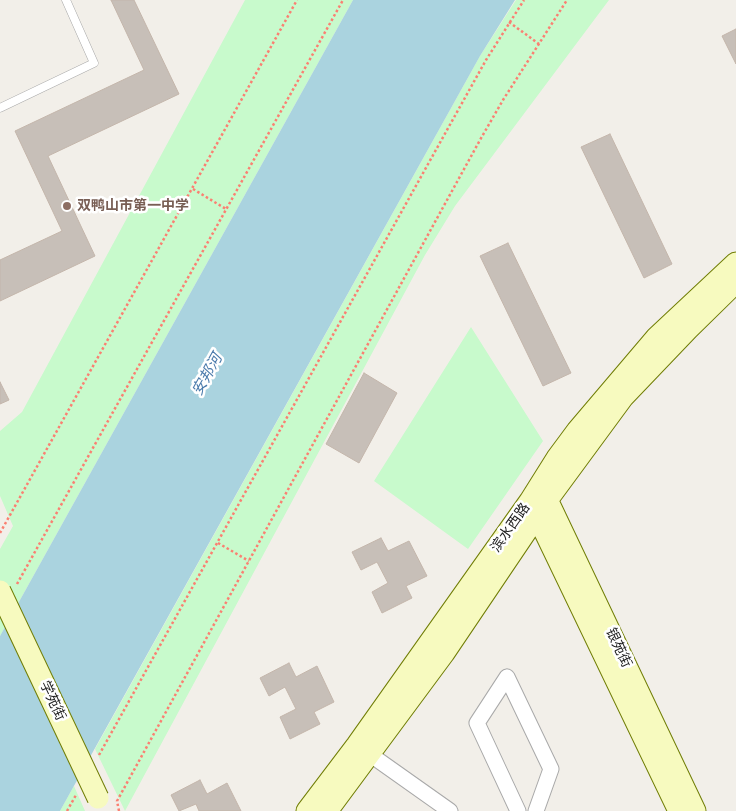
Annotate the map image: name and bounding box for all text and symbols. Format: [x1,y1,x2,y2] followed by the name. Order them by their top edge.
[77,198,189,214] place label: 双鸭山市第一中学
[61,200,73,212] marker: 双鸭山市第一中学
[189,351,227,399] water label: 安邦河
[488,500,534,556] street label: 滨水西路
[602,625,634,671] street label: 银苑街
[36,678,68,724] street label: 学苑街

